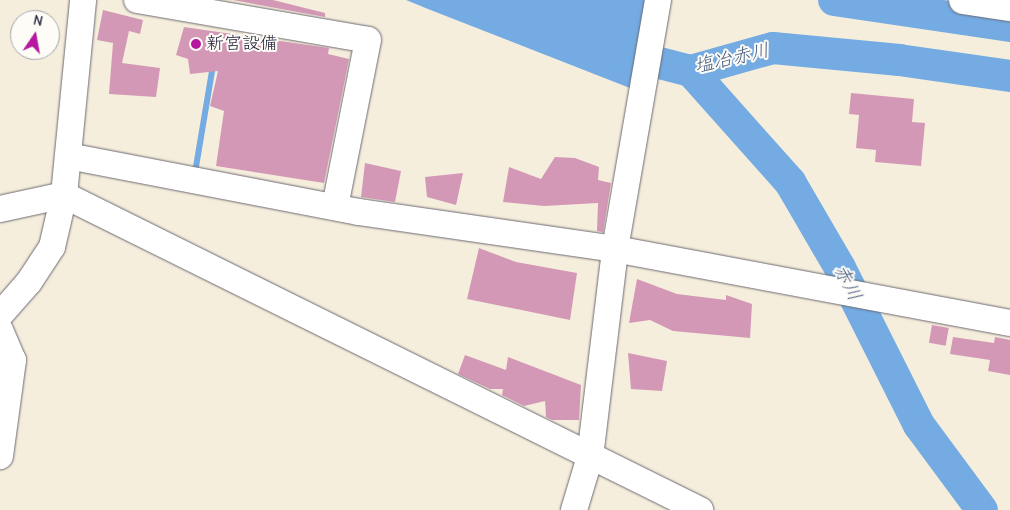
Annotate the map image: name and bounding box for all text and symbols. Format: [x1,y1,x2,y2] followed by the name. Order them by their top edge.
[10,10,60,60] north arrow
[32,12,44,30] text: N
[206,33,278,55] place label: 新宮設備
[190,38,202,50] marker: 新宮設備
[692,39,772,79] water label: 塩冶赤川
[828,261,866,305] water label: 赤川

